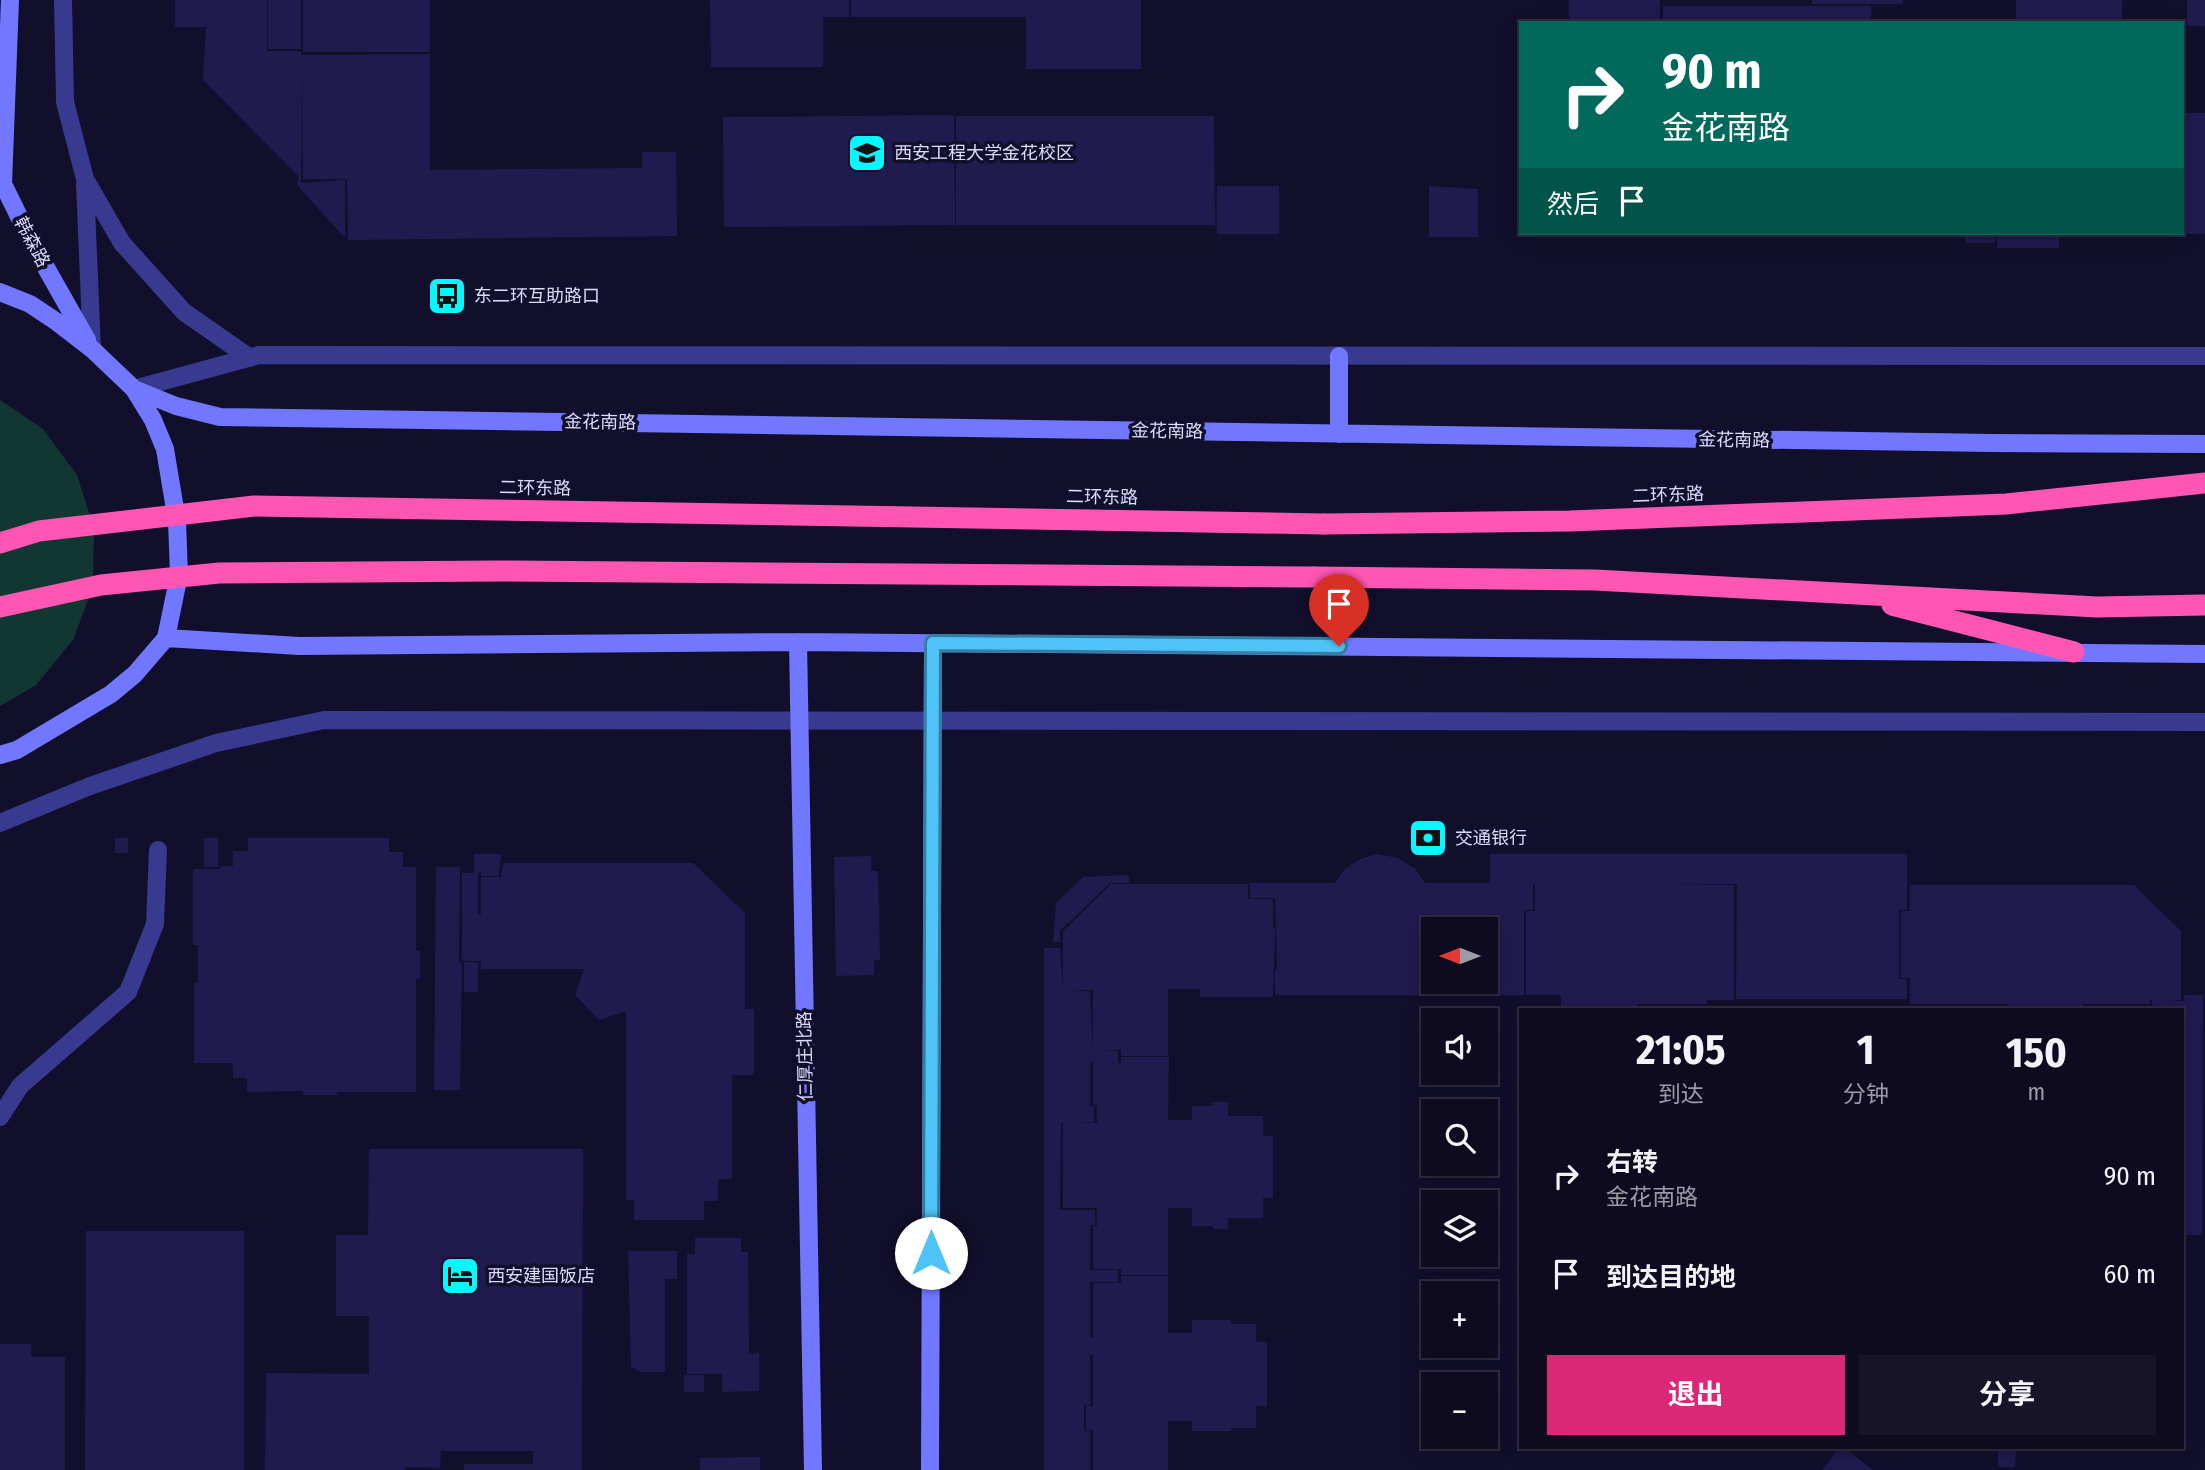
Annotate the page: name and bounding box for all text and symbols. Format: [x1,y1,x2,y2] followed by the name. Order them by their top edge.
[1662,42,1762,101] text: 90 m
[1547,49,1638,140] icon: right
[1662,109,1790,147] text: 金花南路
[846,132,888,174] school or university icon: 西安工程大学金花校区
[894,142,1074,164] place label: 西安工程大学金花校区
[1613,182,1651,220] icon: arrive
[1547,189,1599,220] text: 然后
[10,213,54,271] street label: 韩森路
[426,275,468,317] bus stop icon: 东二环互助路口
[474,285,600,307] place label: 东二环互助路口
[564,410,636,434] street label: 金花南路
[1131,419,1203,443] street label: 金花南路
[1698,428,1770,452] street label: 金花南路
[499,476,571,500] street label: 二环东路
[1632,483,1704,507] street label: 二环东路
[1066,485,1138,509] street label: 二环东路
[1309,574,1369,646] pin
[1320,585,1358,623] icon: arrive
[1407,817,1449,859] bank icon: 交通银行
[1455,827,1527,849] place label: 交通银行
[1421,917,1498,994] north arrow
[1421,917,1498,1449] map controls
[1421,1008,1498,1085] button: sound
[793,1011,817,1101] street label: 仁厚庄北路
[1636,1025,1726,1075] text: 21:05
[1857,1025,1875,1075] text: 1
[2006,1028,2067,1078] text: 150
[2027,1078,2045,1106] text: m
[1658,1080,1704,1108] text: 到达
[1843,1080,1889,1108] text: 分钟
[1421,1099,1498,1176] button: search
[1606,1147,1658,1178] text: 右转
[1547,1157,1585,1195] icon: right
[2104,1161,2156,1192] text: 90 m
[1606,1183,1698,1211] text: 金花南路
[1421,1190,1498,1267] button: layers
[894,1216,968,1290] position arrow
[439,1255,481,1297] hotel icon: 西安建国饭店
[1547,1255,1585,1293] icon: arrive
[2103,1259,2156,1290] text: 60 m
[1606,1262,1736,1293] text: 到达目的地
[487,1265,595,1287] place label: 西安建国饭店
[1421,1281,1498,1358] button: +
[1547,1355,1845,1435] button: 退出
[1859,1355,2156,1435] button: 分享
[1421,1372,1498,1449] button: −

